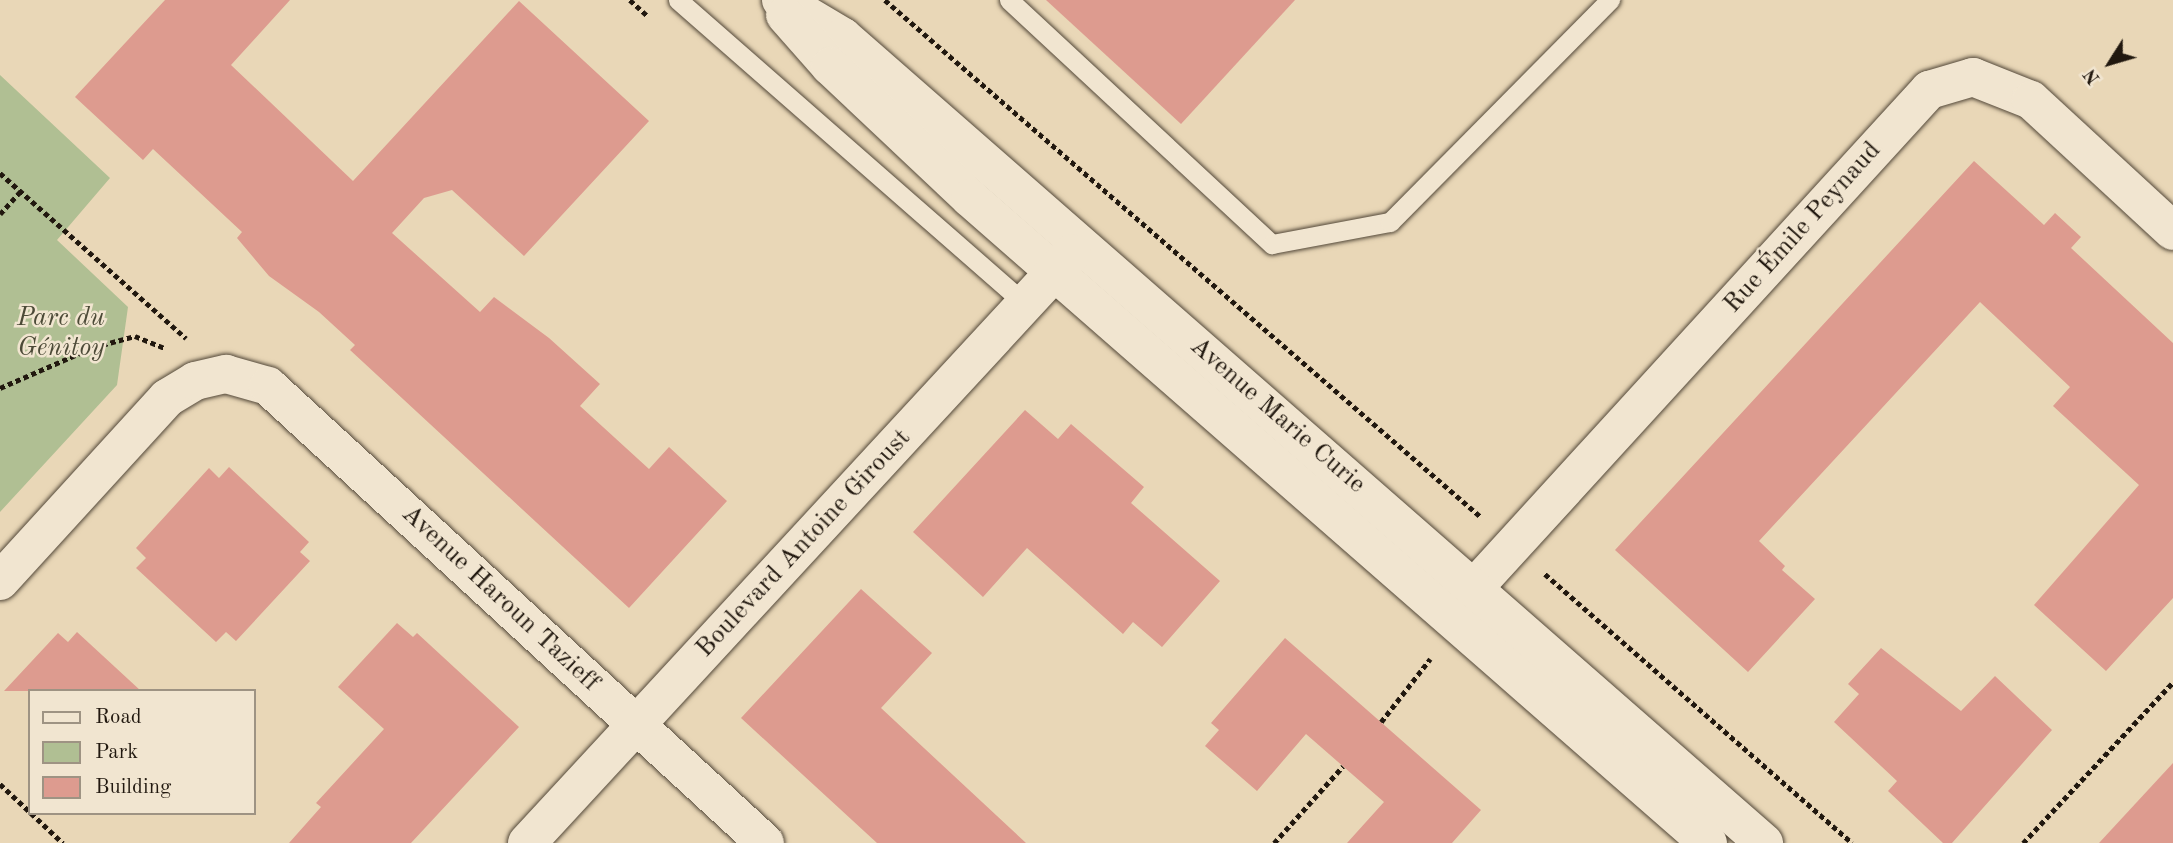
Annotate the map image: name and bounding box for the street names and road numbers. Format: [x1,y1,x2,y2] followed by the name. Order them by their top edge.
[1718,136,1888,320] street label: Rue Émile Peynaud
[1183,331,1371,501] street label: Avenue Marie Curie
[690,423,918,665] street label: Boulevard Antoine Giroust
[394,499,606,699] street label: Avenue Haroun Tazieff

